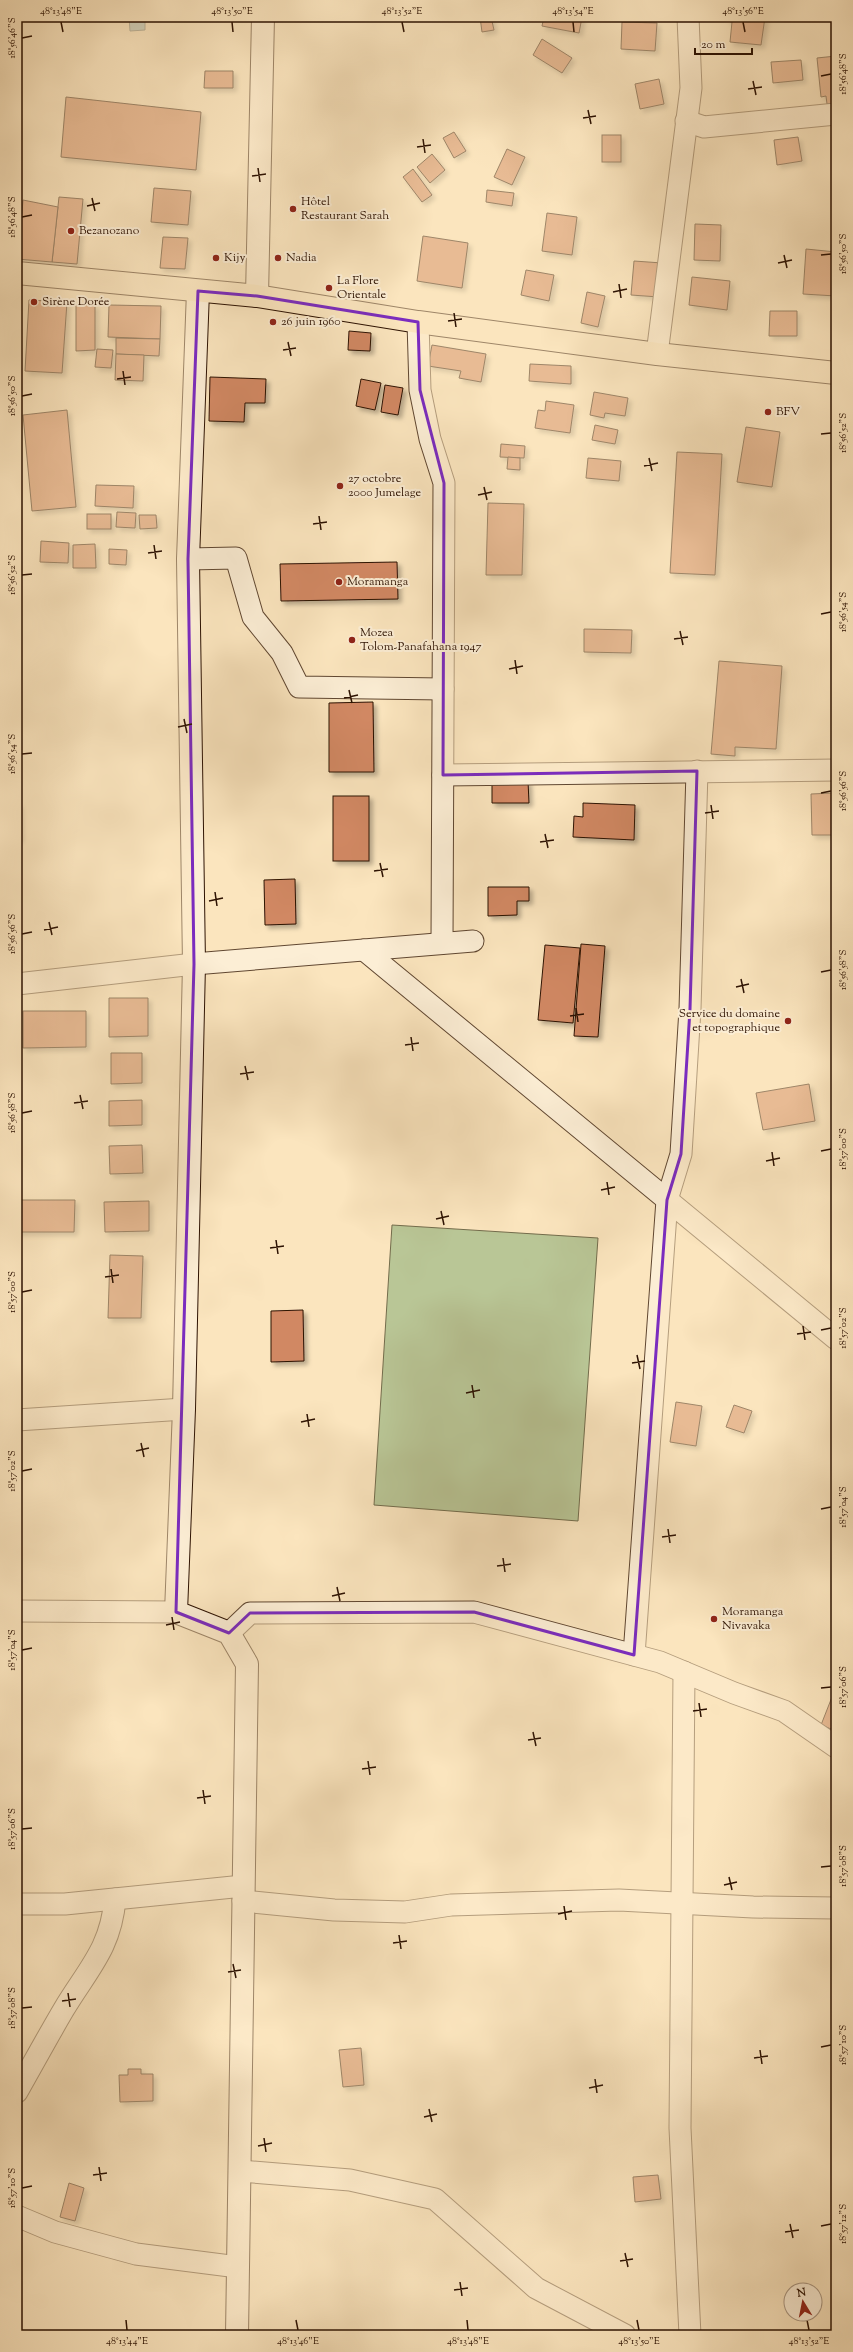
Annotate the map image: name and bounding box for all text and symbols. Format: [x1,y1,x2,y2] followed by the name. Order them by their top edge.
[40,4,82,19] text: 48°13'48"E
[211,4,253,19] text: 48°13'50"E
[382,4,422,19] text: 48°13'52"E
[552,4,594,19] text: 48°13'54"E
[722,4,764,19] text: 48°13'56"E
[5,17,20,59] text: 18°56'46"S
[695,30,752,56] scale bar
[701,36,726,54] text: 20 m
[836,53,851,95] text: 18°56'48"S
[301,193,389,225] place label: Hôtel Restaurant Sarah
[5,196,20,238] text: 18°56'48"S
[288,204,298,214] marker: Hôtel Restaurant Sarah
[79,222,140,240] place label: Bezanozano
[66,226,76,236] marker: Bezanozano
[836,234,851,274] text: 18°56'50"S
[224,249,245,267] place label: Kijy
[286,249,317,267] place label: Nadia
[211,253,221,263] marker: Kijy
[273,253,283,263] marker: Nadia
[337,272,387,304] place label: La Flore Orientale
[324,283,334,293] marker: La Flore Orientale
[42,293,110,311] place label: Sirène Dorée
[29,297,39,307] marker: Sirène Dorée
[281,313,341,331] place label: 26 juin 1960
[268,317,278,327] marker: 26 juin 1960
[5,376,20,416] text: 18°56'50"S
[776,403,800,421] place label: BFV
[763,407,773,417] marker: BFV
[836,413,851,453] text: 18°56'52"S
[348,470,421,502] place label: 27 octobre 2000 Jumelage
[335,481,345,491] marker: 27 octobre 2000 Jumelage
[5,555,20,595] text: 18°56'52"S
[347,573,409,591] place label: Moramanga
[334,577,344,587] marker: Moramanga
[836,592,851,632] text: 18°56'54"S
[360,624,482,656] place label: Mozea Tolom-Panafahana 1947
[347,635,357,645] marker: Mozea Tolom-Panafahana 1947
[5,734,20,774] text: 18°56'54"S
[836,771,851,811] text: 18°56'56"S
[5,914,20,954] text: 18°56'56"S
[836,950,851,990] text: 18°56'58"S
[679,1005,780,1037] place label: Service du domaine et topographique
[783,1016,793,1026] marker: Service du domaine et topographique
[5,1093,20,1133] text: 18°56'58"S
[836,1128,851,1170] text: 18°57'00"S
[5,1271,20,1313] text: 18°57'00"S
[836,1307,851,1349] text: 18°57'02"S
[5,1450,20,1492] text: 18°57'02"S
[836,1486,851,1528] text: 18°57'04"S
[722,1603,784,1635] place label: Moramanga Nivavaka
[709,1614,719,1624] marker: Moramanga Nivavaka
[5,1629,20,1671] text: 18°57'04"S
[836,1666,851,1708] text: 18°57'06"S
[5,1808,20,1850] text: 18°57'06"S
[836,1845,851,1887] text: 18°57'08"S
[5,1987,20,2029] text: 18°57'08"S
[836,2025,851,2065] text: 18°57'10"S
[5,2168,20,2208] text: 18°57'10"S
[836,2204,851,2244] text: 18°57'12"S
[783,2282,823,2322] north arrow
[795,2284,807,2302] text: N
[106,2334,148,2349] text: 48°13'44"E
[277,2334,319,2349] text: 48°13'46"E
[447,2334,489,2349] text: 48°13'48"E
[618,2334,660,2349] text: 48°13'50"E
[789,2334,829,2349] text: 48°13'52"E

